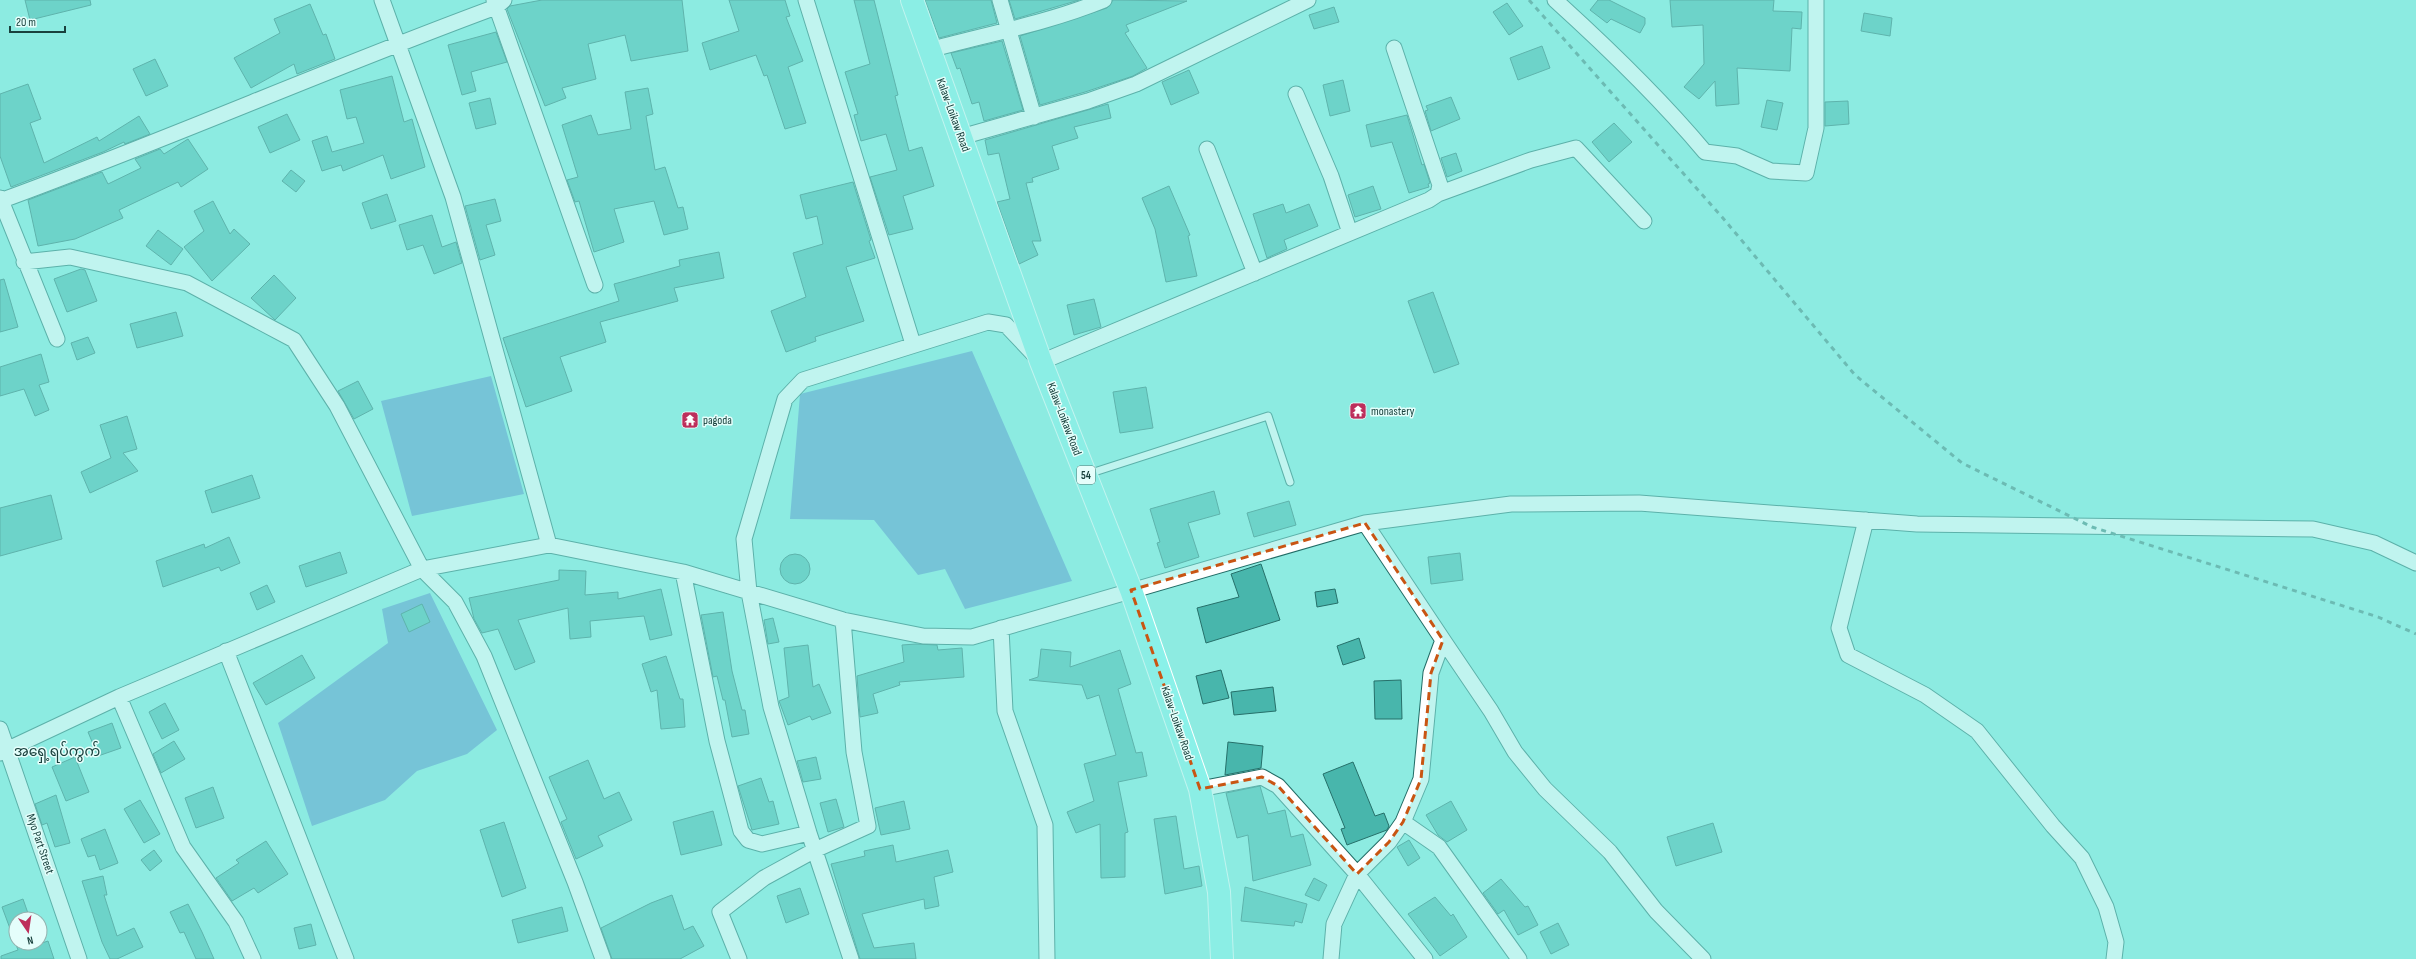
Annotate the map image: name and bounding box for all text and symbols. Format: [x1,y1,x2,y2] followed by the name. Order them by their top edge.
[10,8,65,34] scale bar
[16,15,36,30] text: 20 m
[933,76,973,154] street label: Kalaw-Loikaw Road
[1043,380,1085,458] street label: Kalaw-Loikaw Road
[1348,401,1368,421] temple icon: monastery
[1371,404,1415,419] place label: monastery
[680,410,700,430] temple icon: pagoda
[703,413,732,428] place label: pagoda
[1077,466,1095,484] road number: 54
[1157,684,1197,762] street label: Kalaw-Loikaw Road
[14,741,100,763] district label: အရှေ့ရပ်ကွက်
[23,812,57,876] street label: Myo Part Street
[8,911,48,951] north arrow
[26,933,34,947] text: N

